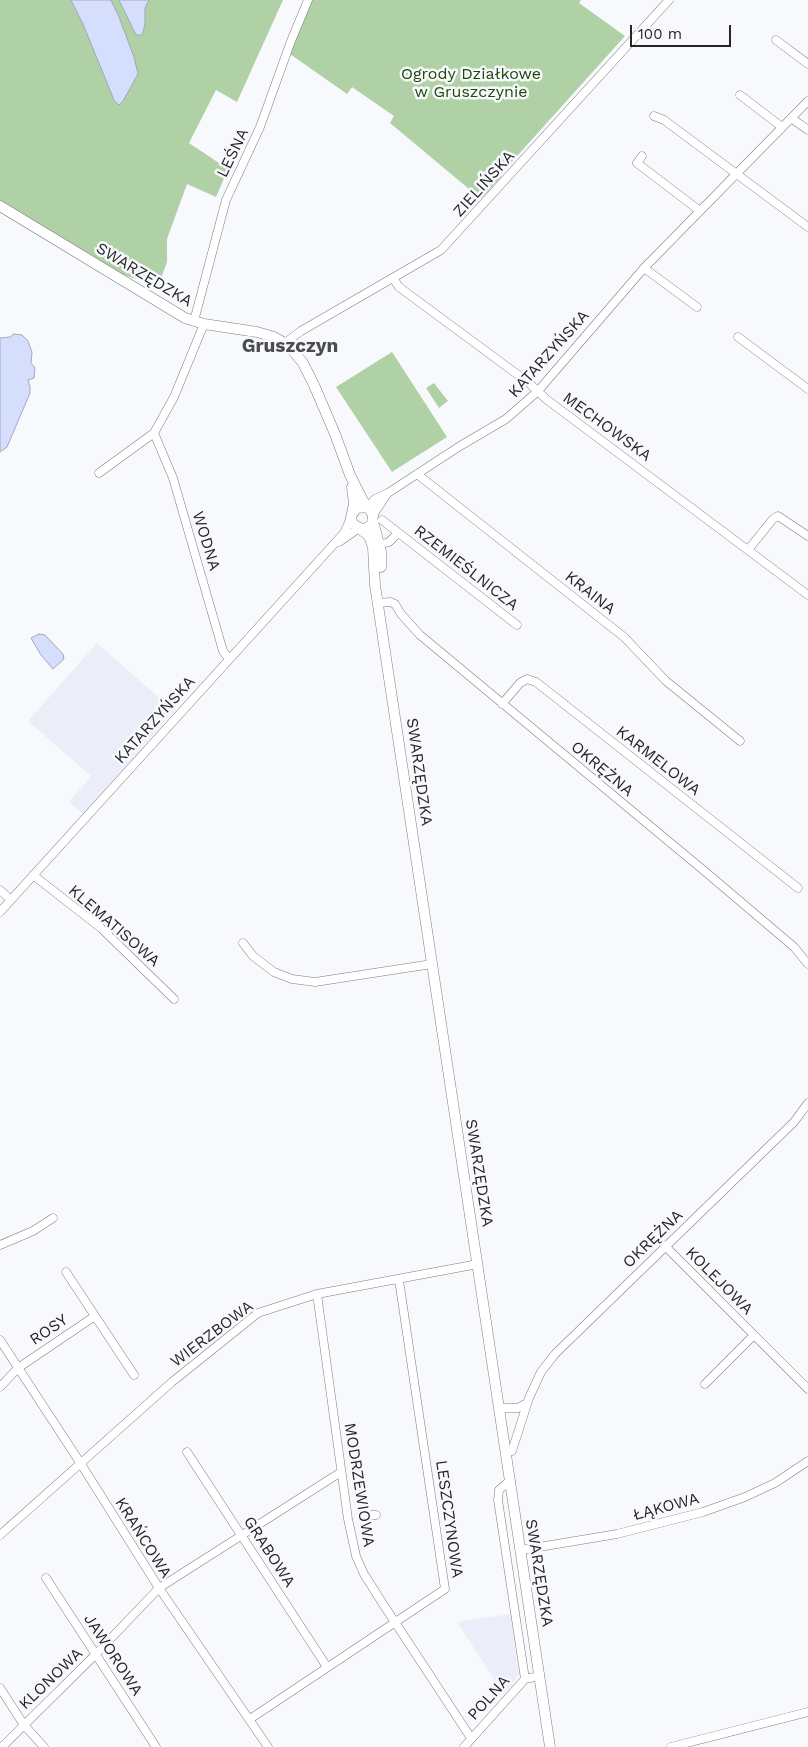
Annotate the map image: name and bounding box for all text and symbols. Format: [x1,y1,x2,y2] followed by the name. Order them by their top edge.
[633,15,734,47] scale bar
[638,25,682,43] text: 100 m
[401,64,541,102] park label: Ogrody Działkowe w Gruszczynie
[213,125,253,181] street label: LEŚNA
[449,147,519,221] street label: ZIELIŃSKA
[92,239,196,311] street label: SWARZĘDZKA
[505,306,593,402] street label: KATARZYŃSKA
[242,335,338,357] district label: Gruszczyn
[559,388,655,466] street label: MECHOWSKA
[188,509,224,573] street label: WODNA
[410,521,522,615] street label: RZEMIEŚLNICZA
[561,567,619,619] street label: KRAINA
[111,672,199,768] street label: KATARZYŃSKA
[402,717,436,827] street label: SWARZĘDZKA
[612,722,704,800] street label: KARMELOWA
[567,737,637,801] street label: OKRĘŻNA
[64,881,164,971] street label: KLEMATISOWA
[461,1118,497,1228] street label: SWARZĘDZKA
[619,1206,687,1272] street label: OKRĘŻNA
[681,1243,757,1319] street label: KOLEJOWA
[167,1297,257,1371] street label: WIERZBOWA
[26,1310,72,1350] street label: ROSY
[340,1422,378,1548] street label: MODRZEWIOWA
[431,1459,467,1579] street label: LESZCZYNOWA
[631,1489,701,1525] street label: ŁĄKOWA
[111,1494,175,1582] street label: KRAŃCOWA
[239,1513,299,1591] street label: GRABOWA
[521,1518,557,1628] street label: SWARZĘDZKA
[79,1611,147,1699] street label: JAWOROWA
[15,1644,87,1714] street label: KLONOWA
[464,1672,514,1724] street label: POLNA

